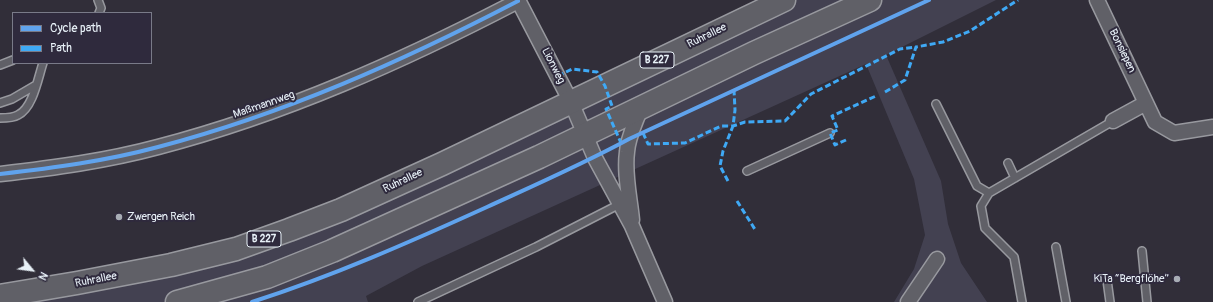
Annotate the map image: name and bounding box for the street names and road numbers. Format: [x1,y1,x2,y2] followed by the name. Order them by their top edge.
[685,21,729,51] street label: Ruhrallee
[1106,27,1138,75] street label: Bonsiepen
[538,46,568,86] street label: Lionweg
[640,52,674,68] road number: B 227
[231,88,297,122] street label: Maßmannweg
[381,166,425,196] street label: Ruhrallee
[247,231,281,247] road number: B 227
[74,269,118,291] street label: Ruhrallee

